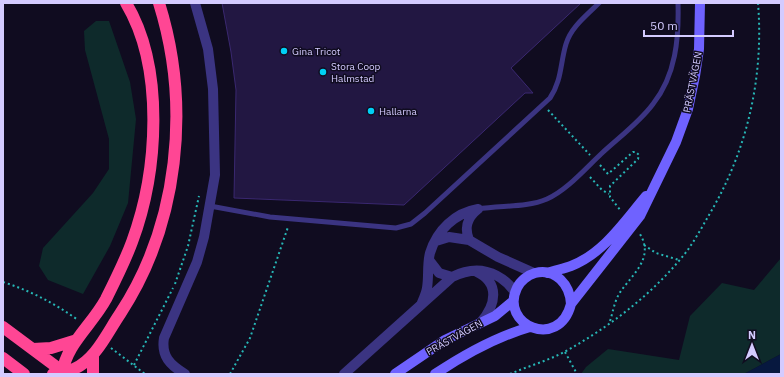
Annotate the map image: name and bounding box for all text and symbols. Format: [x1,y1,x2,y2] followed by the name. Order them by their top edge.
[644,12,733,38] scale bar
[650,18,678,33] text: 50 m
[292,45,341,58] place label: Gina Tricot
[279,46,289,56] marker: Gina Tricot
[680,50,705,114] street label: PRÄSTVÄGEN
[331,60,381,85] place label: Stora Coop Halmstad
[318,67,328,77] marker: Stora Coop Halmstad
[379,105,417,118] place label: Hallarna
[366,106,376,116] marker: Hallarna
[424,317,485,358] street label: PRÄSTVÄGEN
[732,325,772,365] north arrow
[748,328,756,342] text: N

